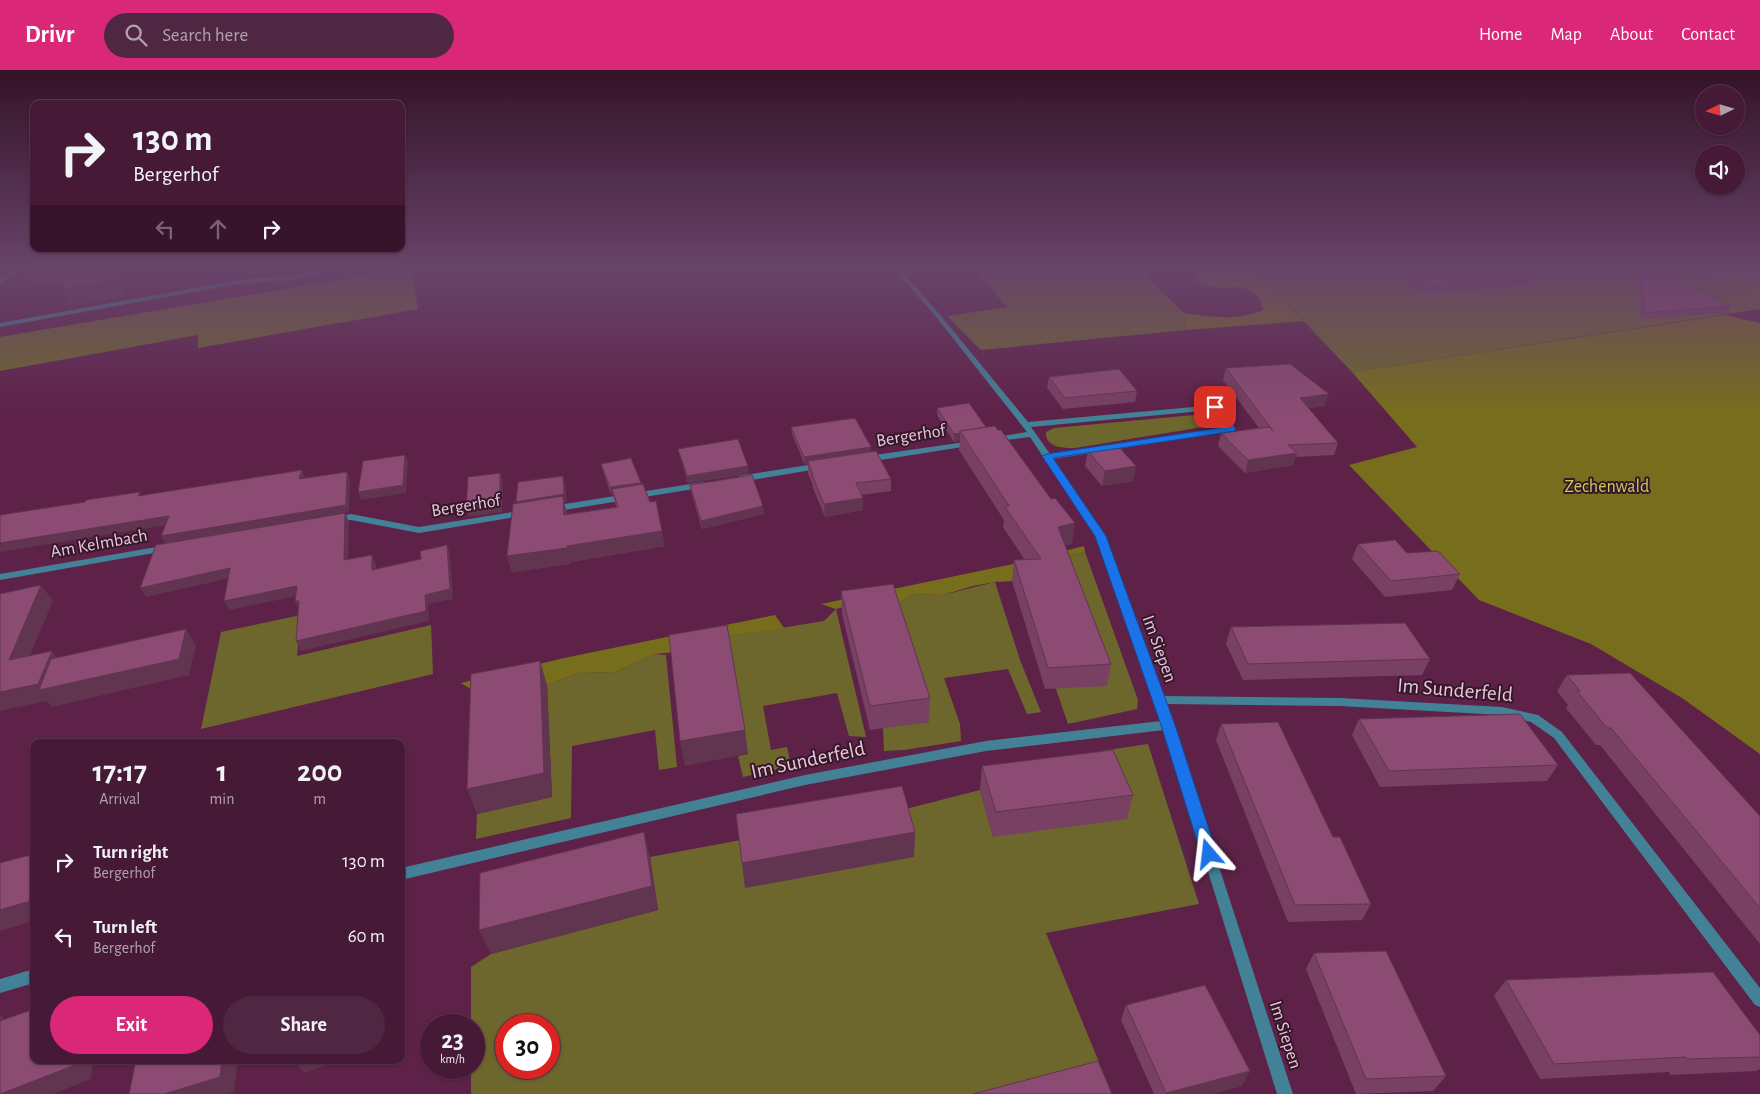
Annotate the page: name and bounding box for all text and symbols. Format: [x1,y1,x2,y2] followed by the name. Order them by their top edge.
[104,13,454,58] search box
[122,21,150,49] icon: search
[25,23,74,47] text: Drivr
[162,26,248,45] text: Search here
[1479,26,1522,44] text: Home
[1550,26,1582,44] text: Map
[1610,26,1653,44] text: About
[1681,26,1735,44] text: Contact
[1695,85,1745,135] north arrow
[1695,85,1745,195] map controls
[50,120,115,185] icon: right
[133,122,212,157] text: 130 m
[1695,145,1745,195] button: sound
[133,163,218,185] text: Bergerhof
[151,215,179,243] icon: left
[204,215,232,243] icon: ahead
[257,215,285,243] icon: right
[1194,386,1236,428] pin
[1201,393,1229,421] icon: arrive
[875,421,948,450] street label: Bergerhof
[1565,478,1649,496] park label: Zechenwald
[430,491,503,520] street label: Bergerhof
[49,527,149,561] street label: Am Kelmbach
[1139,613,1179,685] street label: Im Siepen
[1396,674,1514,706] street label: Im Sunderfeld
[749,738,867,782] street label: Im Sunderfeld
[93,757,147,787] text: 17:17
[217,757,227,787] text: 1
[297,757,342,787] text: 200
[99,791,140,807] text: Arrival
[210,791,234,807] text: min
[313,791,326,807] text: m
[1182,827,1234,879] position arrow
[93,843,168,862] text: Turn right
[50,848,78,876] icon: right
[342,852,385,871] text: 130 m
[93,865,155,881] text: Bergerhof
[93,918,157,937] text: Turn left
[50,923,78,951] icon: left
[348,927,385,946] text: 60 m
[93,940,155,956] text: Bergerhof
[50,996,213,1054] button: Exit
[223,996,385,1054] button: Share
[1266,999,1304,1071] street label: Im Siepen
[495,1014,560,1079] speed limit sign: 30
[441,1028,464,1053] text: 23
[440,1053,465,1065] text: km/h

